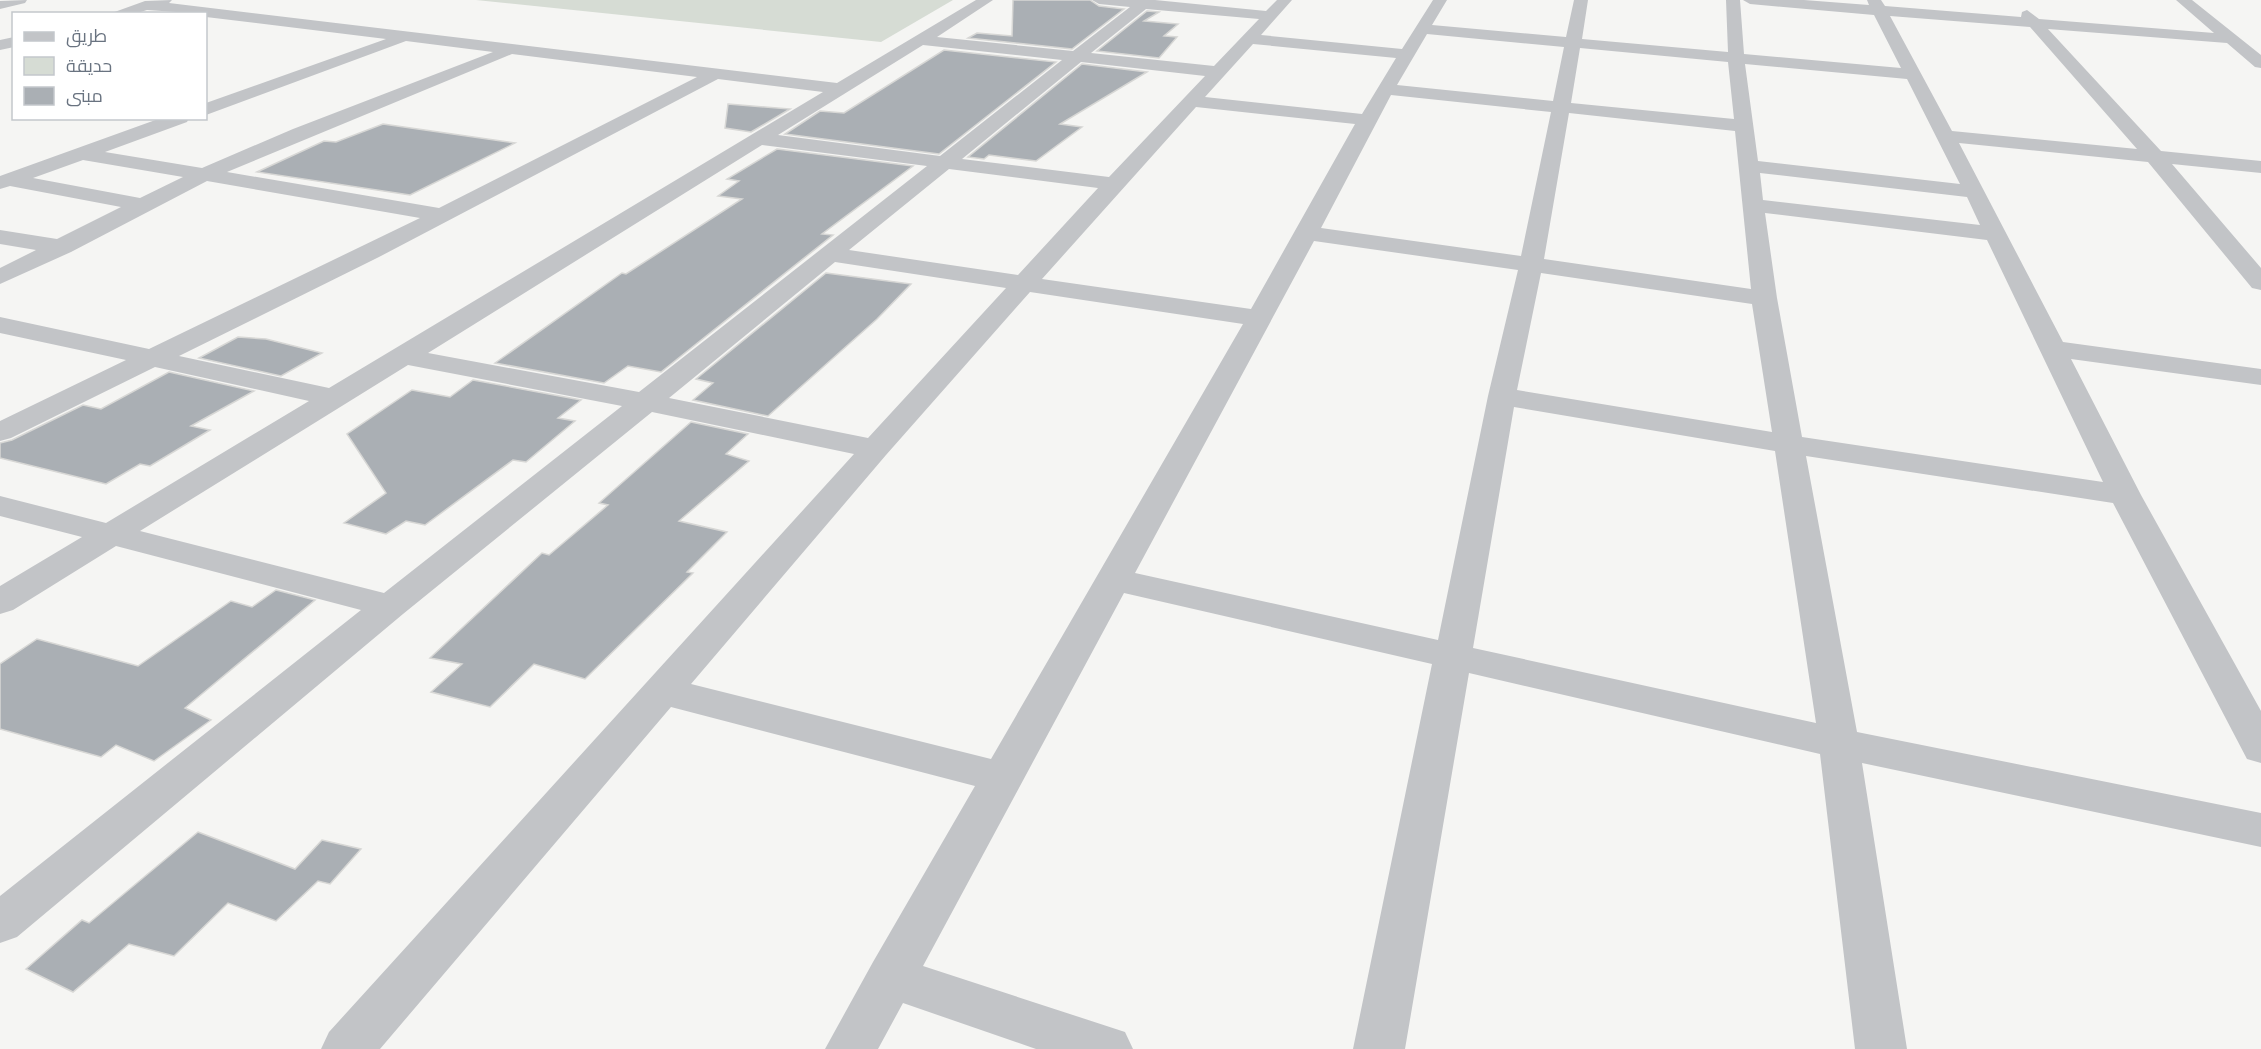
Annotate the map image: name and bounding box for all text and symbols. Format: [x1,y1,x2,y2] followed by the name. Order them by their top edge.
[12,12,207,120] legend
[66,24,107,48] text: طريق
[66,54,112,77] text: حديقة
[66,84,103,107] text: مبنى

